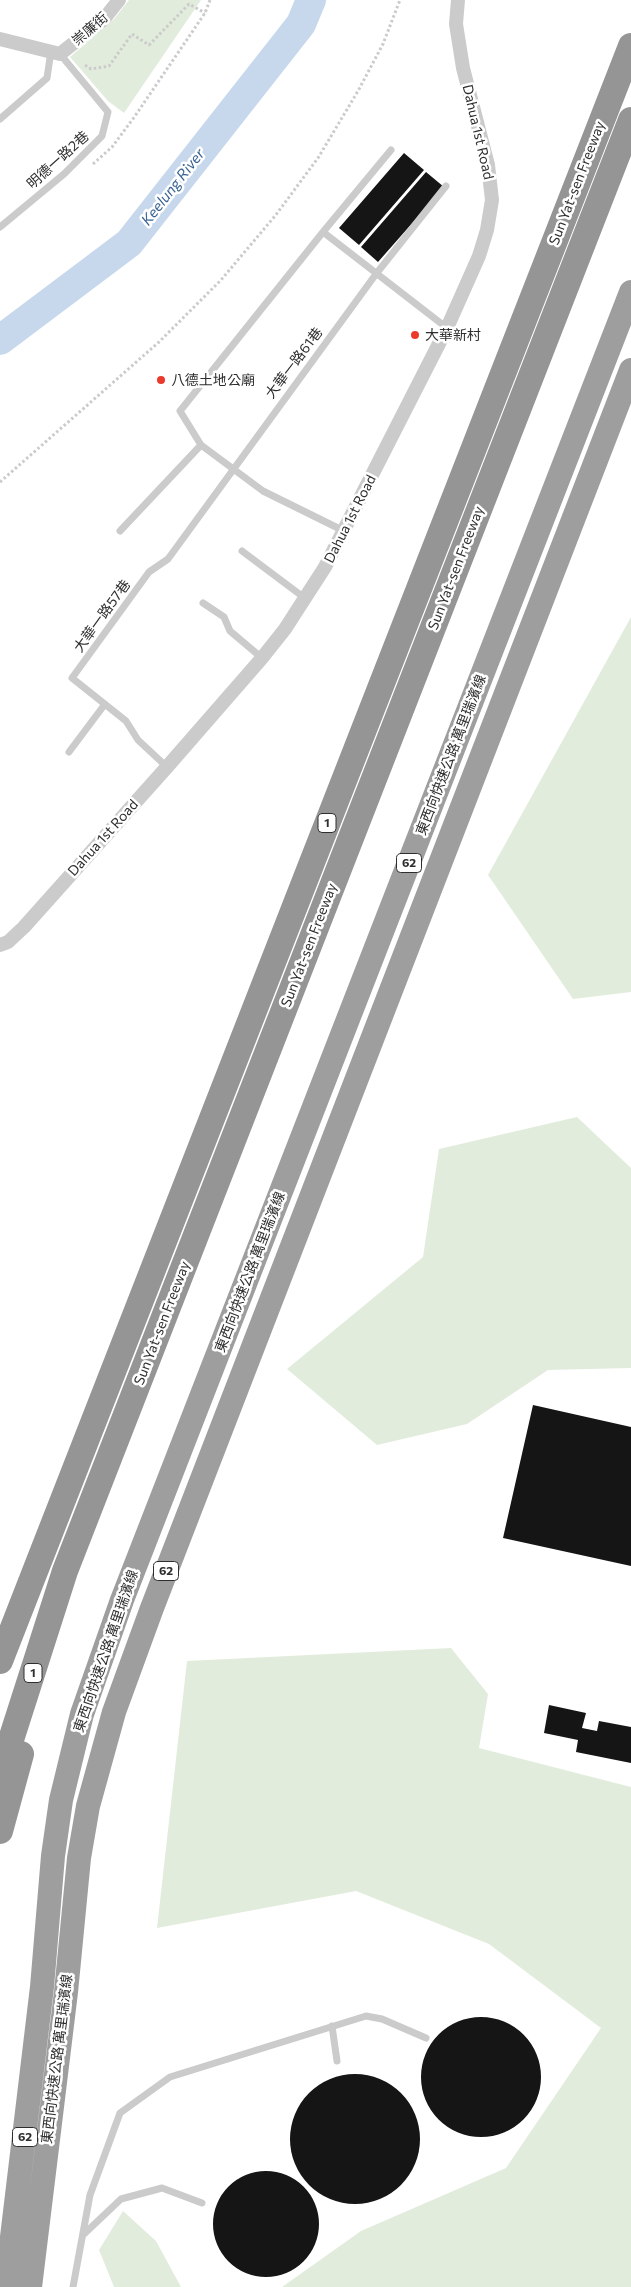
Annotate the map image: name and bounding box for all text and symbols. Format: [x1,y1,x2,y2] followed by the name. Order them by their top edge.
[69,9,111,49] street label: 崇廉街
[459,83,497,181] street label: Dahua 1st Road
[546,119,608,247] street label: Sun Yat-sen Freeway
[23,128,93,192] street label: 明德一路2巷
[137,145,209,229] water label: Keelung River
[262,324,326,402] street label: 大華一路61巷
[425,327,481,343] place label: 大華新村
[409,329,421,341] marker: 大華新村
[171,372,255,388] place label: 八德土地公廟
[155,374,167,386] marker: 八德土地公廟
[321,472,379,566] street label: Dahua 1st Road
[425,504,487,632] street label: Sun Yat-sen Freeway
[70,577,134,655] street label: 大華一路57巷
[413,672,489,838] street label: 東西向快速公路 萬里瑞濱線
[64,796,142,880] street label: Dahua 1st Road
[318,814,336,832] road number: 1
[396,854,422,872] road number: 62
[278,881,340,1009] street label: Sun Yat-sen Freeway
[212,1189,288,1355] street label: 東西向快速公路 萬里瑞濱線
[131,1259,193,1387] street label: Sun Yat-sen Freeway
[154,1562,178,1580] road number: 62
[70,1568,142,1734] street label: 東西向快速公路 萬里瑞濱線
[24,1664,42,1682] road number: 1
[38,1973,76,2145] street label: 東西向快速公路 萬里瑞濱線
[12,2128,38,2146] road number: 62

